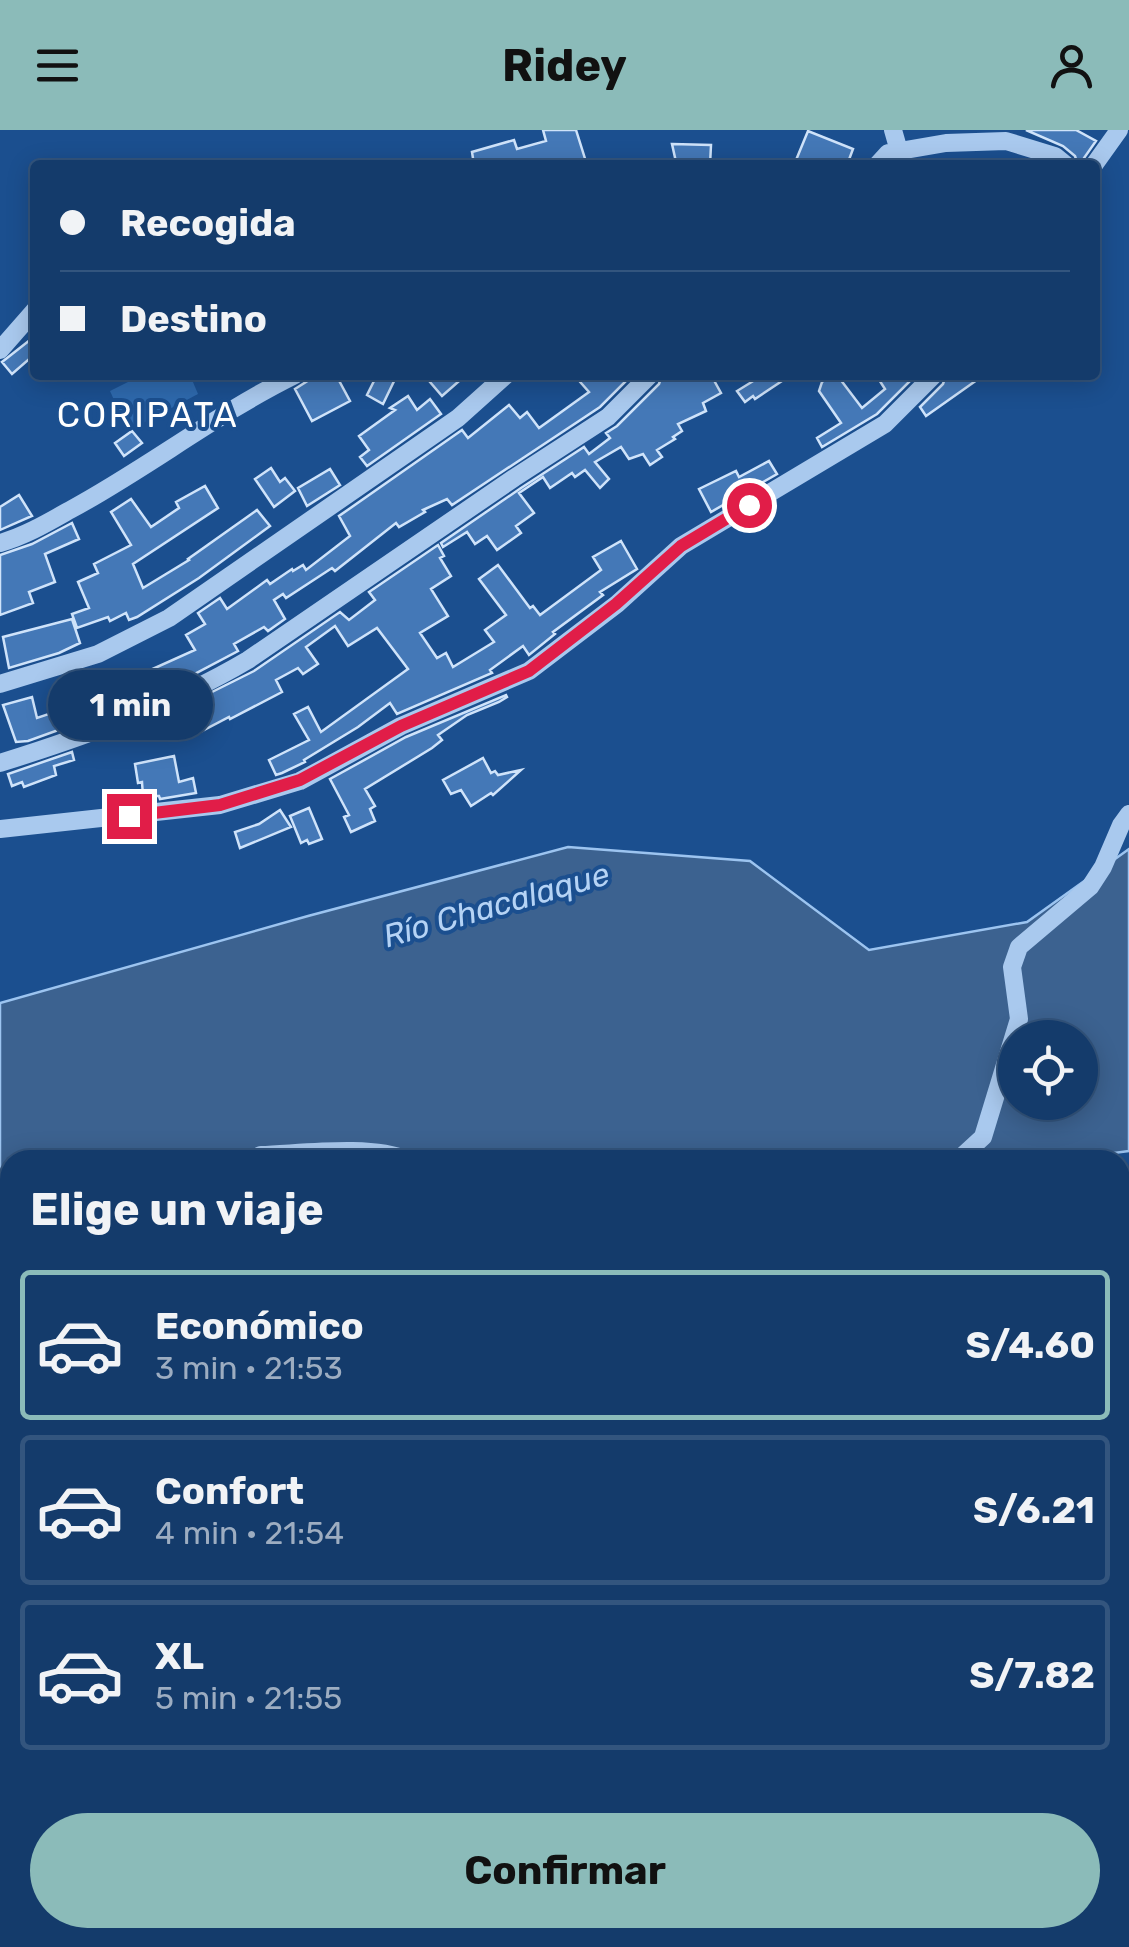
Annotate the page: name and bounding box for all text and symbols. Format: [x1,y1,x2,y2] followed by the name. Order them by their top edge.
[30,38,85,93] icon: menu
[1044,38,1099,93] icon: person
[502,39,627,92] text: Ridey
[120,200,296,246] text: Recogida
[120,296,267,342] text: Destino
[57,394,239,436] district label: CORIPATA
[727,483,772,528] route start
[46,671,212,741] callout: 1 min
[90,686,171,724] text: 1 min
[107,794,152,839] route end
[378,854,614,955] water label: Río Chacalaque
[998,1020,1098,1120] map controls
[998,1020,1098,1120] button: locate
[30,1183,324,1236] text: Elige un viaje
[35,1300,125,1390] icon: car
[155,1303,364,1349] text: Económico
[965,1322,1095,1368] text: S/4.60
[155,1349,343,1387] text: 3 min · 21:53
[35,1465,125,1555] icon: car
[155,1468,304,1514] text: Confort
[973,1487,1095,1533] text: S/6.21
[155,1514,344,1552] text: 4 min · 21:54
[35,1630,125,1720] icon: car
[155,1633,204,1679] text: XL
[969,1652,1095,1698] text: S/7.82
[155,1679,342,1717] text: 5 min · 21:55
[30,1813,1100,1928] button: Confirmar

